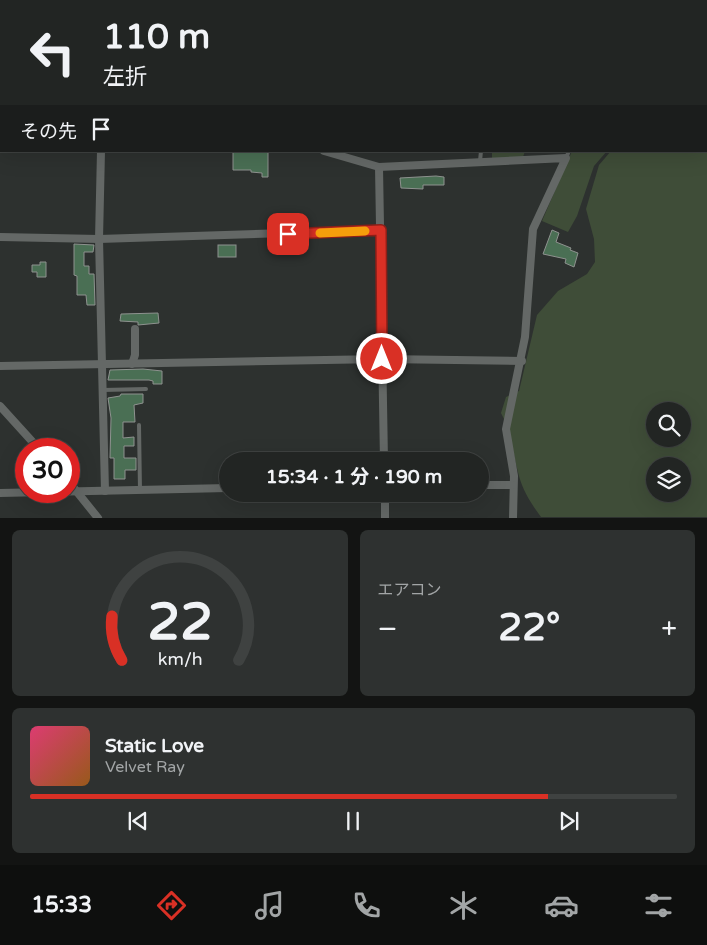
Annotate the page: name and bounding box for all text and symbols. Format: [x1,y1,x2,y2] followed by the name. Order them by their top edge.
[103,16,210,58] text: 110 m
[20,20,85,85] icon: left
[103,64,147,90] text: 左折
[87,115,115,143] icon: arrive
[20,121,77,143] text: その先
[267,213,309,255] pin
[274,220,302,248] icon: arrive
[355,332,407,384] position arrow
[646,402,691,502] map controls
[646,402,691,447] button: search
[15,438,80,503] speed limit sign: 30
[646,457,691,502] button: layers
[266,466,442,488] text: 15:34 · 1 分 · 190 m
[378,580,442,600] text: エアコン
[147,591,212,654] text: 22
[498,605,560,651] text: 22°
[378,612,397,646] text: −
[661,612,677,646] text: +
[157,649,202,670] text: km/h
[105,735,204,757] text: Static Love
[105,757,185,777] text: Velvet Ray
[124,807,152,835] icon: previous
[339,807,367,835] icon: pause
[555,807,583,835] icon: next
[154,888,189,923] icon: directions
[252,888,287,923] icon: music
[349,888,384,923] icon: phone
[446,888,481,923] icon: climate
[544,888,579,923] icon: car
[641,888,676,923] icon: filters
[31,892,92,918] text: 15:33

